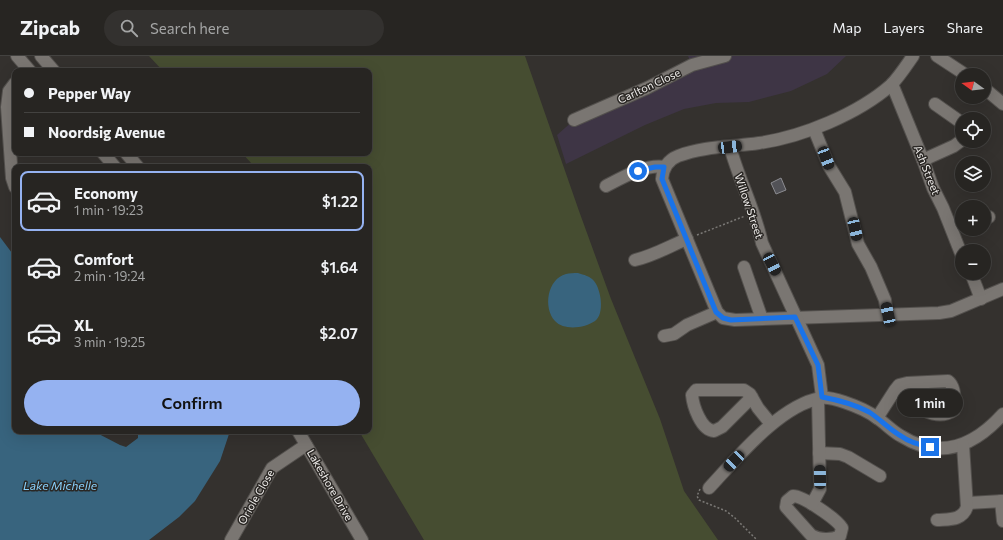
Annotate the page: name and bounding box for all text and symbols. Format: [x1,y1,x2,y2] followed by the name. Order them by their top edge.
[104,10,384,46] search box
[20,16,80,39] text: Zipcab
[118,17,140,39] icon: search
[150,19,229,37] text: Search here
[833,19,861,36] text: Map
[883,19,925,36] text: Layers
[947,19,983,36] text: Share
[615,65,682,106] street label: Carlton Close
[955,68,991,104] north arrow
[955,68,991,280] map controls
[48,84,131,102] text: Pepper Way
[955,112,991,148] button: locate
[48,123,165,141] text: Noordsig Avenue
[717,140,743,154] car
[912,143,943,197] street label: Ash Street
[816,145,836,171] car
[955,156,991,192] button: layers
[629,162,647,180] route start
[732,172,767,241] street label: Willow Street
[26,183,62,219] icon: car
[74,184,138,202] text: Economy
[322,192,358,210] text: $1.22
[955,200,991,236] button: +
[74,202,143,218] text: 1 min · 19:23
[846,216,864,242] car
[955,244,991,280] button: −
[26,249,62,285] icon: car
[74,250,134,268] text: Comfort
[761,251,783,277] car
[321,258,358,276] text: $1.64
[74,268,145,284] text: 2 min · 19:24
[880,301,896,327] car
[26,315,62,351] icon: car
[74,316,93,334] text: XL
[319,324,358,342] text: $2.07
[74,334,145,350] text: 3 min · 19:25
[24,380,360,426] button: Confirm
[897,389,963,417] callout: 1 min
[915,395,945,411] text: 1 min
[921,438,939,456] route end
[305,447,356,523] street label: Lakeshore Drive
[721,448,747,474] car
[814,465,826,489] car
[235,467,277,526] street label: Oriole Close
[23,478,98,492] water label: Lake Michelle

